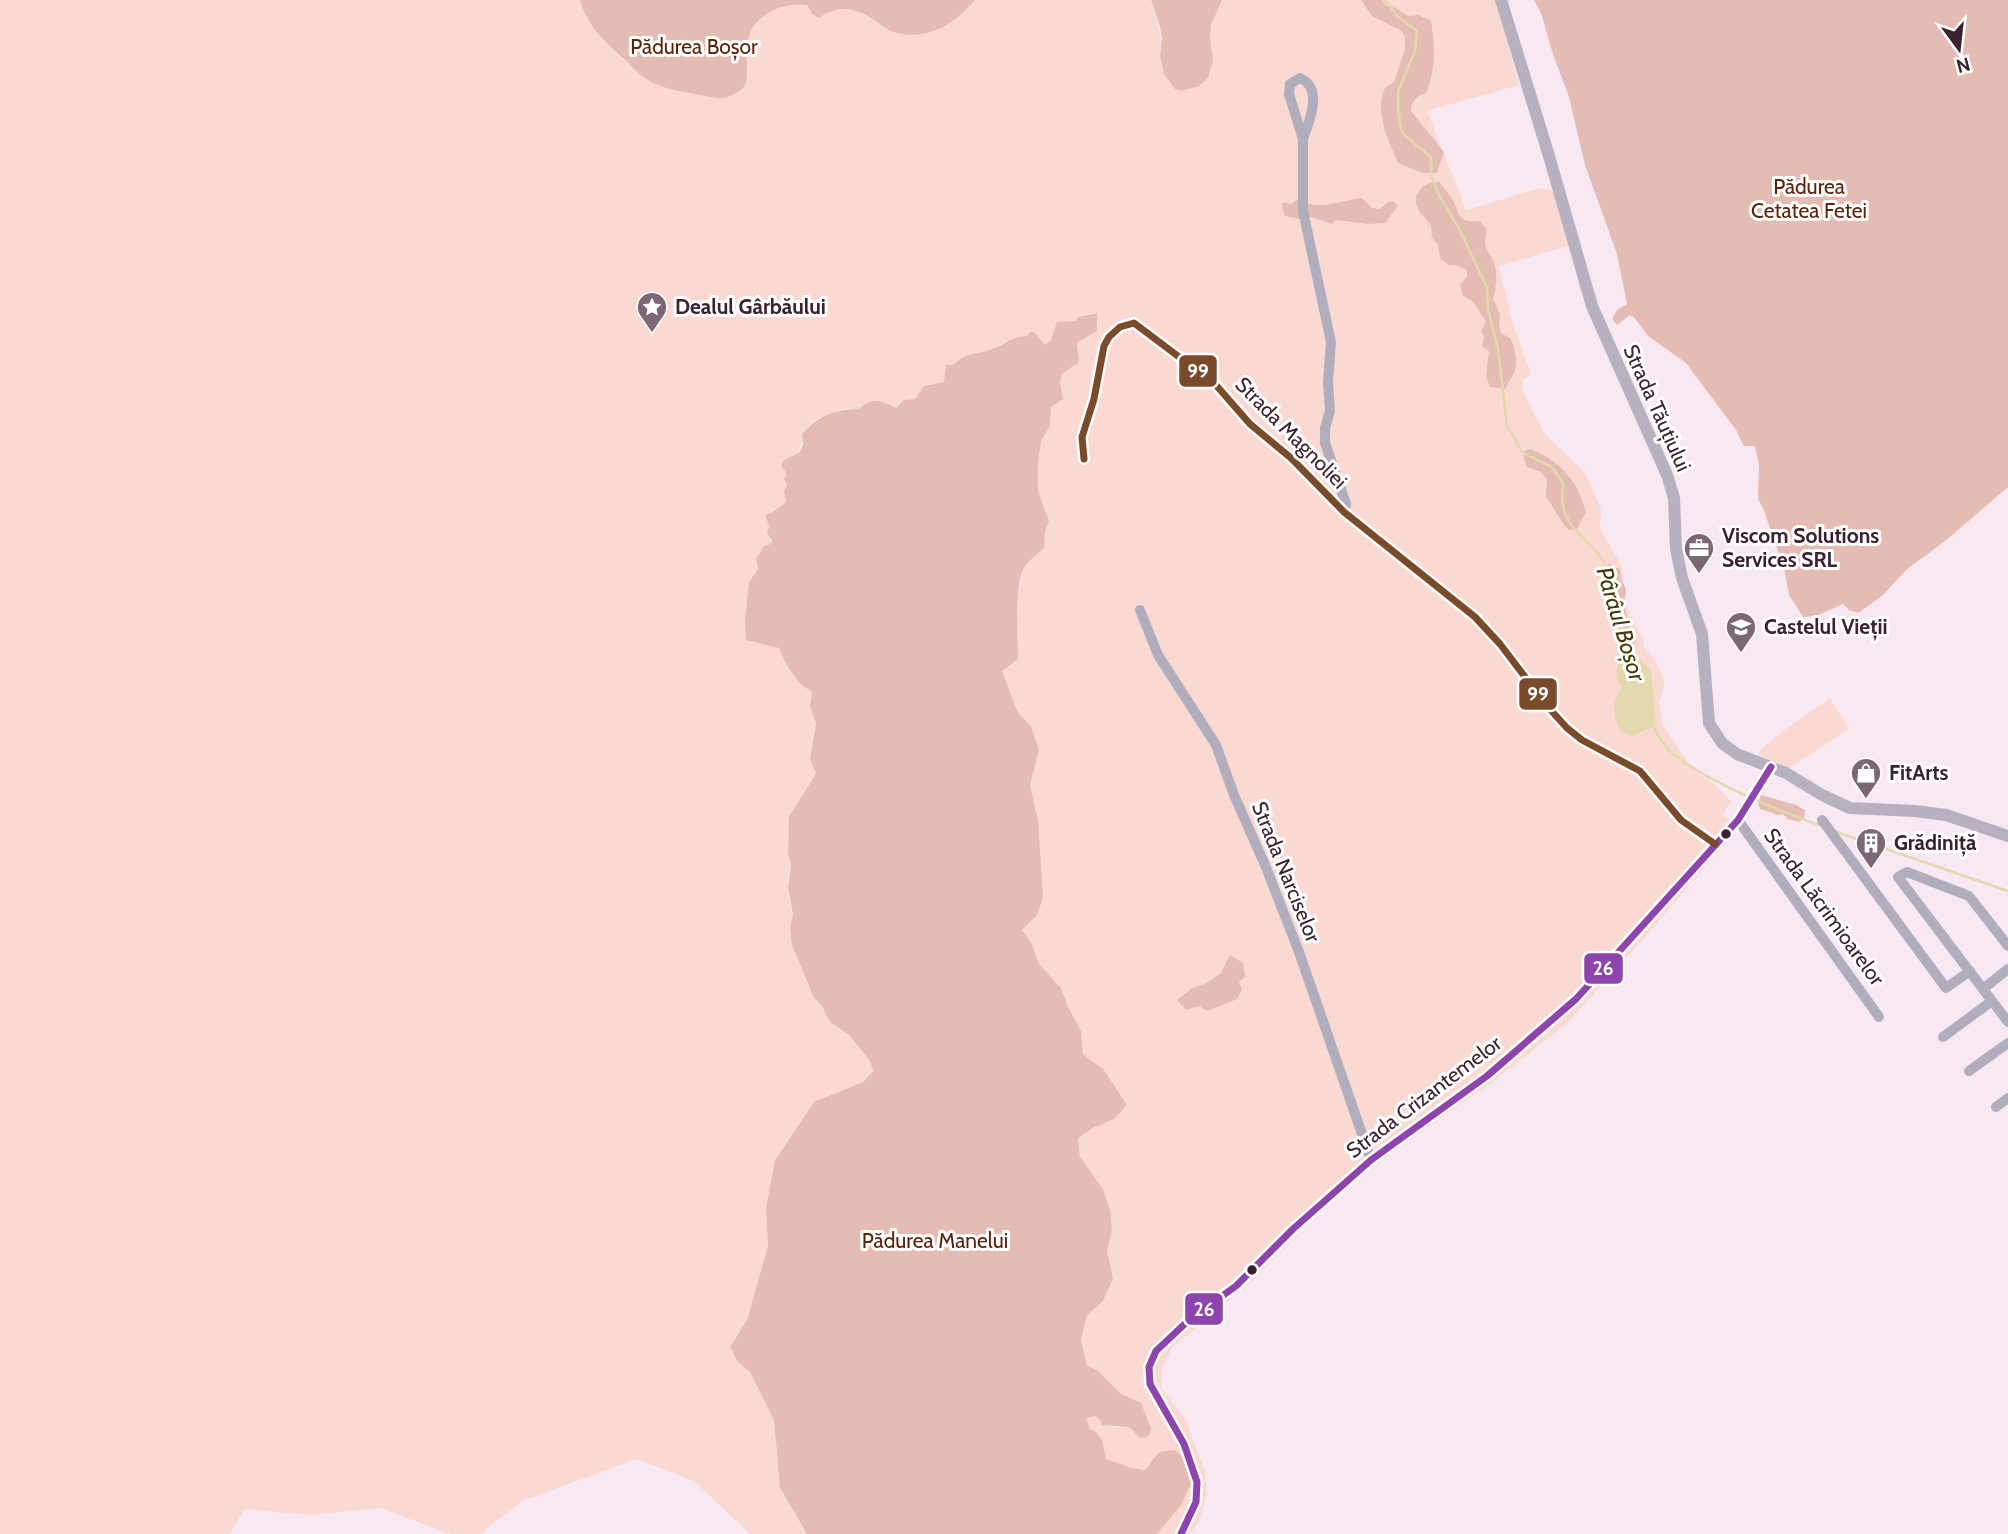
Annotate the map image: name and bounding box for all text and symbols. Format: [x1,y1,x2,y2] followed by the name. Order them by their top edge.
[1924,14,1994,84] north arrow
[630,34,758,61] park label: Pădurea Boșor
[1954,52,1973,78] text: N
[1751,174,1867,223] park label: Pădurea Cetatea Fetei
[635,290,669,334] place icon: Dealul Gârbăului
[675,294,826,319] place label: Dealul Gârbăului
[1617,341,1697,476] street label: Strada Tăuțiului
[1178,354,1218,388] line badge: 99
[1187,360,1209,383] text: 99
[1230,372,1352,494] street label: Strada Magnoliei
[1722,523,1879,572] place label: Viscom Solutions Services SRL
[1682,531,1716,575] office icon: Viscom Solutions Services SRL
[1590,564,1652,685] water label: Pârâul Boșor
[1724,610,1758,654] school or university icon: Castelul Vieții
[1764,614,1887,641] place label: Castelul Vieții
[1518,677,1558,711] line badge: 99
[1527,683,1549,706] text: 99
[1849,756,1883,800] shop icon: FitArts
[1889,760,1948,785] place label: FitArts
[1247,798,1326,946] street label: Strada Narciselor
[1759,823,1890,990] street label: Strada Lăcrimioarelor
[1854,826,1888,870] building icon: Grădiniță
[1719,827,1733,841] unlabelled marker
[1894,830,1977,857] place label: Grădiniță
[1583,952,1624,985] line badge: 26
[1593,957,1613,980] text: 26
[1341,1030,1506,1163] street label: Strada Crizantemelor
[862,1228,1008,1253] park label: Pădurea Manelui
[1245,1263,1259,1277] unlabelled marker
[1184,1292,1224,1326] line badge: 26
[1194,1298,1214,1321] text: 26

